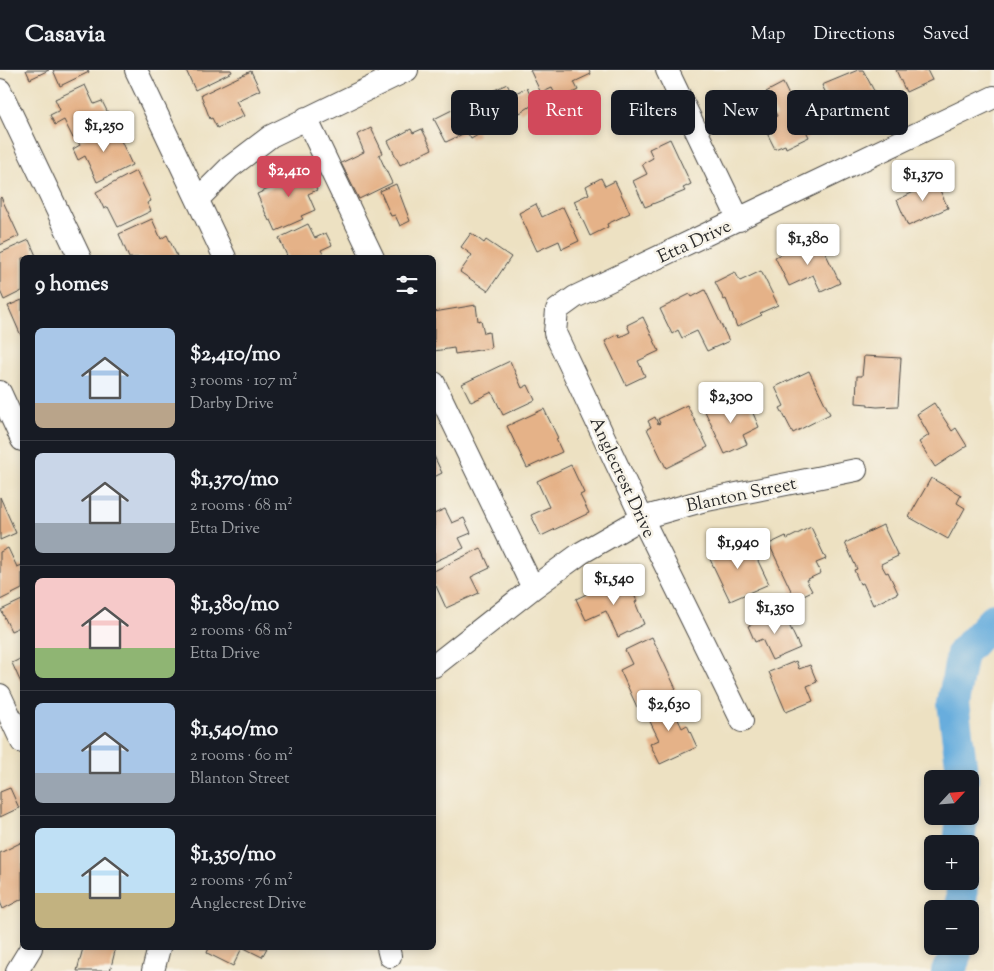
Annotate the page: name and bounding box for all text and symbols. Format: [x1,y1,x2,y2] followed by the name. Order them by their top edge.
[25,18,106,52] text: Casavia
[751,22,786,48] text: Map
[814,22,895,48] text: Directions
[923,22,969,48] text: Saved
[451,90,518,135] chip: Buy
[528,90,601,135] chip: Rent
[611,90,695,135] chip: Filters
[705,90,777,135] chip: New
[787,90,908,135] chip: Apartment
[63,111,145,153] pin: $1,250
[84,115,124,138] text: $1,250
[248,156,330,198] pin: $2,410
[268,160,310,183] text: $2,410
[882,160,964,202] pin: $1,370
[903,164,943,187] text: $1,370
[654,214,736,271] street label: Etta Drive
[767,224,849,266] pin: $1,380
[788,228,828,251] text: $1,380
[35,270,108,300] text: 9 homes
[393,271,421,299] icon: filters
[190,340,280,370] text: $2,410/mo
[75,348,135,408] icon: home
[190,370,298,393] text: 3 rooms · 107 m²
[690,382,772,424] pin: $2,300
[709,386,753,409] text: $2,300
[190,393,274,416] text: Darby Drive
[582,413,661,543] street label: Anglecrest Drive
[190,465,279,495] text: $1,370/mo
[684,472,799,520] street label: Blanton Street
[75,473,135,533] icon: home
[190,495,293,518] text: 2 rooms · 68 m²
[190,518,260,541] text: Etta Drive
[697,528,779,570] pin: $1,940
[717,532,759,555] text: $1,940
[573,564,655,606] pin: $1,540
[594,568,634,591] text: $1,540
[190,590,279,620] text: $1,380/mo
[734,592,816,635] pin: $1,350
[756,597,794,620] text: $1,350
[75,598,135,658] icon: home
[190,620,293,643] text: 2 rooms · 68 m²
[190,643,260,666] text: Etta Drive
[628,690,710,732] pin: $2,630
[648,694,690,717] text: $2,630
[190,715,278,745] text: $1,540/mo
[75,723,135,783] icon: home
[190,745,293,768] text: 2 rooms · 60 m²
[190,768,290,791] text: Blanton Street
[924,770,979,825] north arrow
[924,770,979,955] map controls
[924,835,979,890] button: +
[190,840,276,870] text: $1,350/mo
[75,848,135,908] icon: home
[190,870,293,893] text: 2 rooms · 76 m²
[190,893,306,916] text: Anglecrest Drive
[924,900,979,955] button: −

